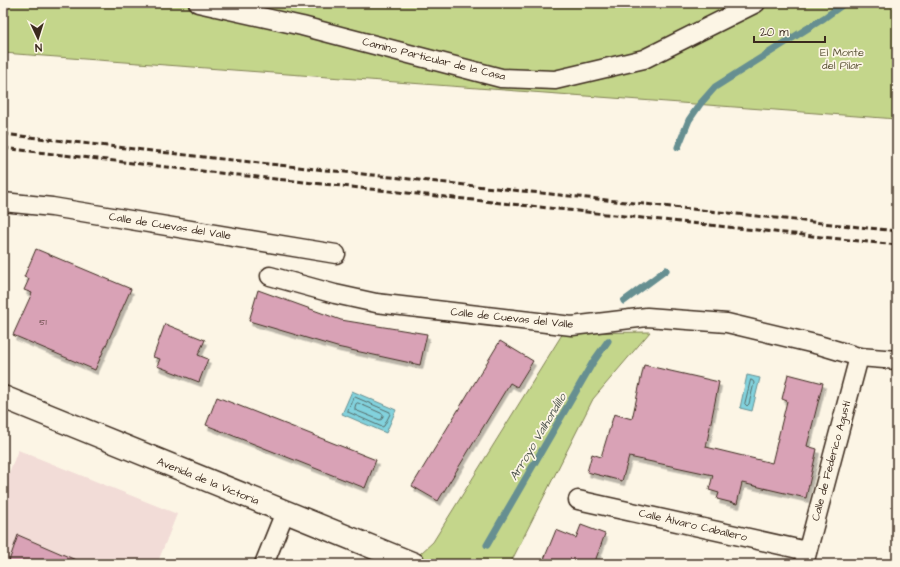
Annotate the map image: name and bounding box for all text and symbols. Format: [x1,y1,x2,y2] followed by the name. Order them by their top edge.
[18,18,58,58] north arrow
[754,18,825,44] scale bar
[760,24,789,41] text: 20 m
[361,34,508,84] street label: Camino Particular de la Casa
[35,40,43,55] text: N
[820,45,864,73] park label: El Monte del Pilar
[108,209,232,243] street label: Calle de Cuevas del Valle
[450,304,574,332] street label: Calle de Cuevas del Valle
[39,316,47,329] house number: 51
[505,389,571,484] water label: Arroyo Valhondillo
[808,399,855,523] street label: Calle de Federico Agustí
[155,454,262,508] street label: Avenida de la Victoria
[637,505,749,545] street label: Calle Álvaro Caballero

